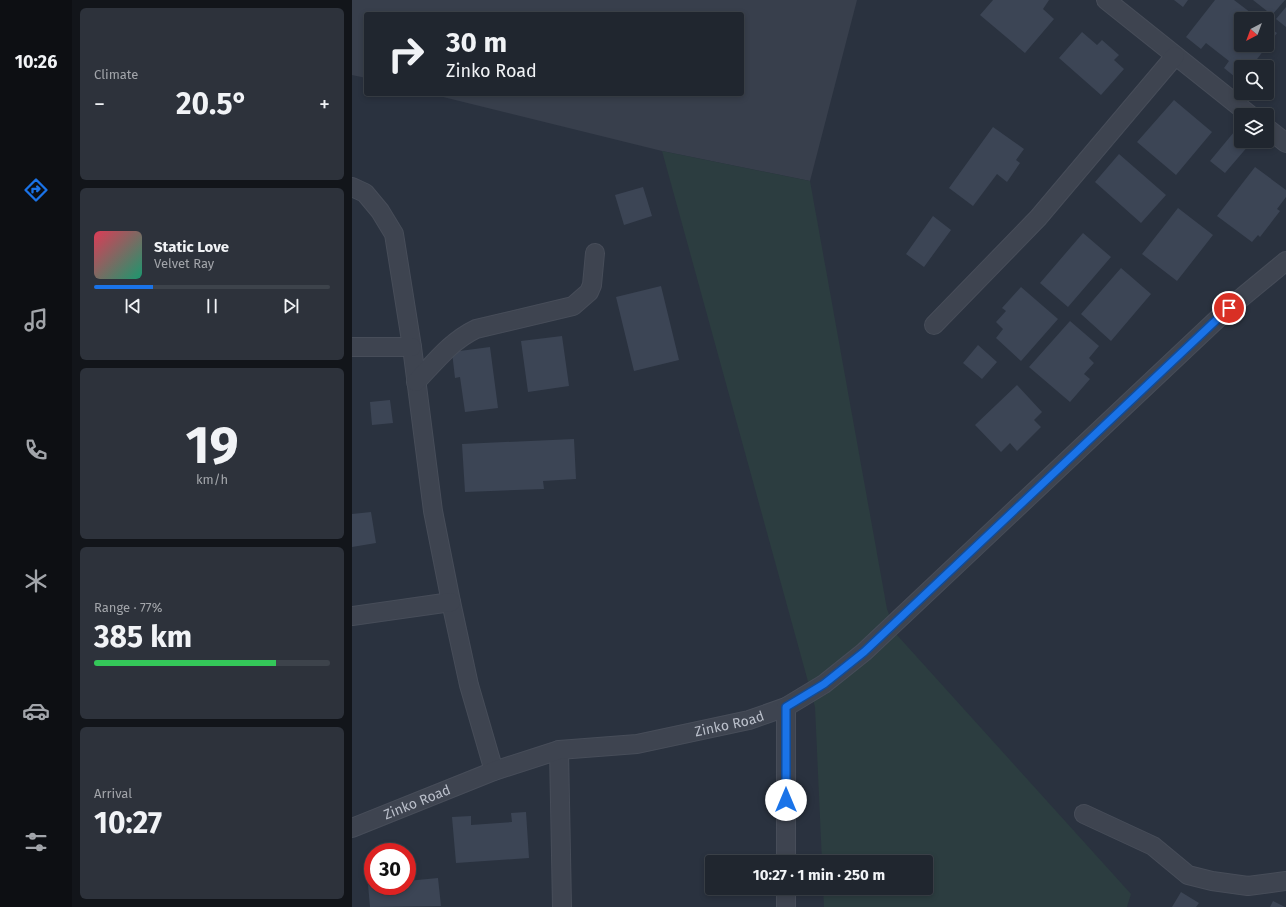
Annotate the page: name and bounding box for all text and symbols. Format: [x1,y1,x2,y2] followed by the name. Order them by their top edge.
[1234,12,1274,52] north arrow
[1234,12,1274,148] map controls
[446,26,507,59] text: 30 m
[380,28,432,80] icon: right
[15,51,57,73] text: 10:26
[446,60,537,82] text: Zinko Road
[1234,60,1274,100] button: search
[94,67,138,82] text: Climate
[176,86,248,122] text: 20.5°
[94,91,105,118] text: −
[319,91,330,118] text: +
[1234,108,1274,148] button: layers
[22,176,50,204] icon: directions
[154,238,229,256] text: Static Love
[154,256,214,271] text: Velvet Ray
[1212,291,1246,325] pin
[122,295,144,317] icon: previous
[201,295,223,317] icon: pause
[280,295,302,317] icon: next
[1218,297,1240,319] icon: arrive
[22,306,50,334] icon: music
[185,414,239,477] text: 19
[22,436,50,464] icon: phone
[196,472,228,487] text: km/h
[22,567,50,595] icon: climate
[94,600,162,615] text: Range · 77%
[94,619,192,655] text: 385 km
[22,697,50,725] icon: car
[693,707,766,740] street label: Zinko Road
[765,779,807,821] position arrow
[381,781,453,823] street label: Zinko Road
[94,786,132,801] text: Arrival
[94,805,162,841] text: 10:27
[22,828,50,856] icon: filters
[364,843,416,895] speed limit sign: 30
[753,866,885,884] text: 10:27 · 1 min · 250 m

